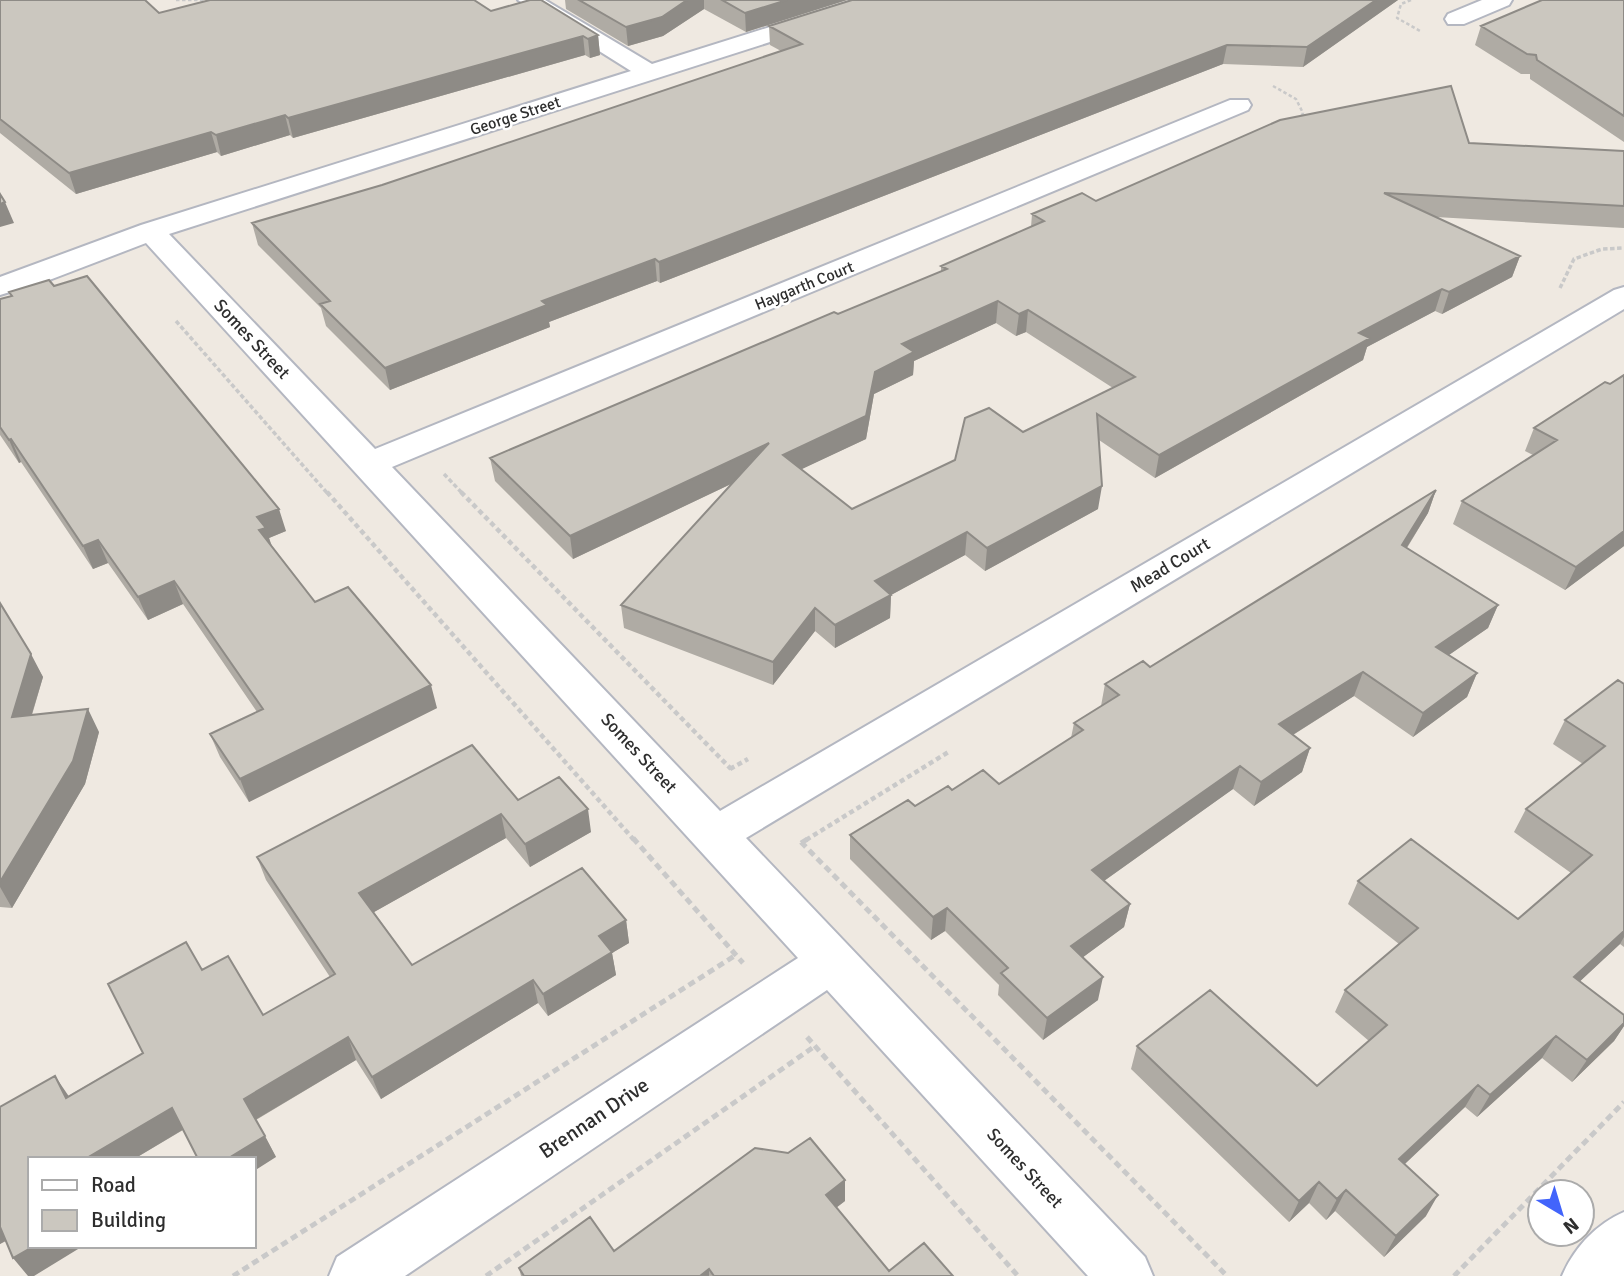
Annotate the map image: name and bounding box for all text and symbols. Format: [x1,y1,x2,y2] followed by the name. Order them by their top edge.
[468,92,563,140] street label: George Street
[752,257,857,315] street label: Haygarth Court
[209,294,295,384] street label: Somes Street
[1126,533,1214,597] street label: Mead Court
[596,708,682,798] street label: Somes Street
[534,1072,654,1164] street label: Brennan Drive
[982,1123,1068,1213] street label: Somes Street
[28,1157,256,1248] legend
[91,1172,136,1198] text: Road
[1526,1178,1596,1248] north arrow
[91,1207,166,1233] text: Building
[1558,1212,1583,1239] text: N

